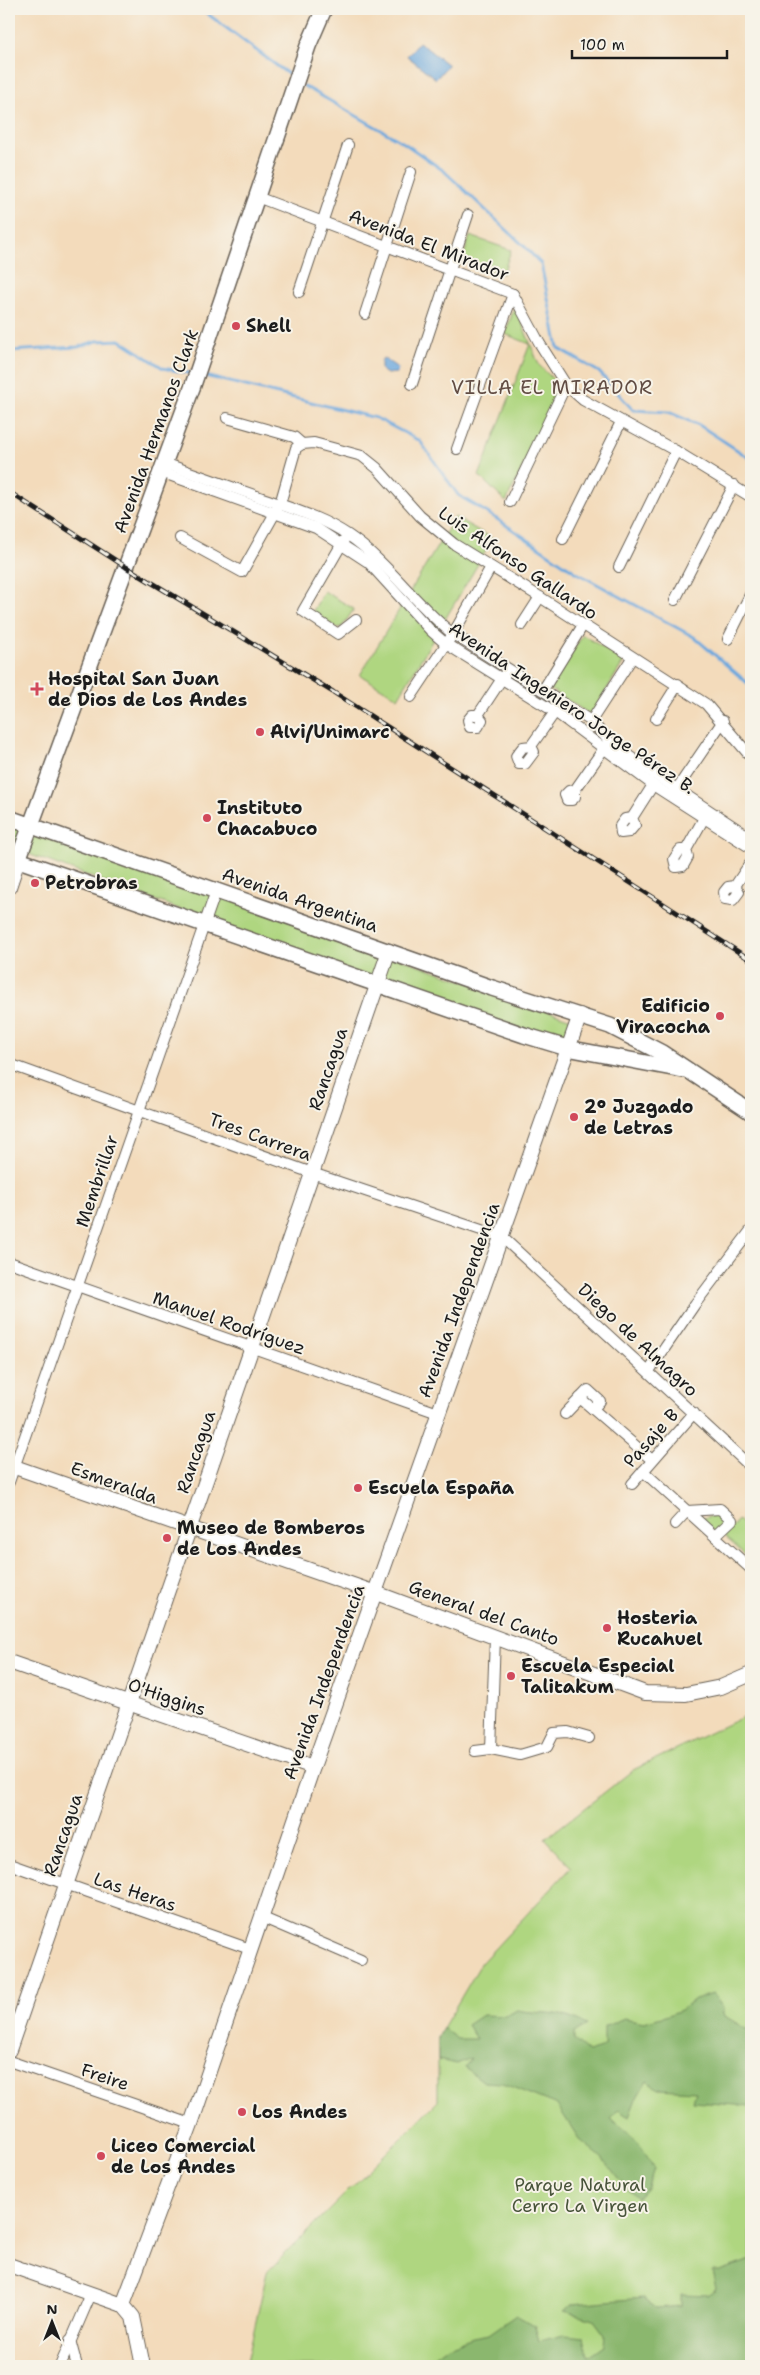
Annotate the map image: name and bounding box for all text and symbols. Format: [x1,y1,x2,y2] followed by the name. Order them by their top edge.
[572,28,728,60] scale bar
[580,35,625,55] text: 100 m
[345,203,513,287] street label: Avenida El Mirador
[246,314,291,338] place label: Shell
[230,320,242,332] marker: Shell
[108,325,204,537] street label: Avenida Hermanos Clark
[451,375,653,400] district label: VILLA EL MIRADOR
[434,501,602,625] street label: Luis Alfonso Gallardo
[444,616,700,800] street label: Avenida Ingeniero Jorge Pérez B.
[48,667,247,712] place label: Hospital San Juan de Dios de Los Andes
[30,682,44,696] marker: Hospital San Juan de Dios de Los Andes
[270,720,390,744] place label: Alvi/Unimarc
[254,726,266,738] marker: Alvi/Unimarc
[217,796,318,841] place label: Instituto Chacabuco
[201,812,213,824] marker: Instituto Chacabuco
[219,862,381,938] street label: Avenida Argentina
[45,871,138,895] place label: Petrobras
[29,877,41,889] marker: Petrobras
[616,994,711,1039] place label: Edificio Viracocha
[714,1010,726,1022] marker: Edificio Viracocha
[303,1024,353,1114] street label: Rancagua
[584,1095,693,1140] place label: 2º Juzgado de Letras
[205,1107,315,1167] street label: Tres Carrera
[568,1111,580,1123] marker: 2º Juzgado de Letras
[70,1132,124,1230] street label: Membrillar
[412,1199,506,1401] street label: Avenida Independencia
[573,1278,703,1402] street label: Diego de Almagro
[150,1286,308,1360] street label: Manuel Rodríguez
[618,1403,684,1473] street label: Pasaje B
[171,1407,221,1497] street label: Rancagua
[67,1456,161,1510] street label: Esmeralda
[368,1476,515,1500] place label: Escuela España
[352,1482,364,1494] marker: Escuela España
[177,1516,365,1561] place label: Museo de Bomberos de Los Andes
[161,1532,173,1544] marker: Museo de Bomberos de Los Andes
[406,1575,562,1651] street label: General del Canto
[277,1581,371,1783] street label: Avenida Independencia
[617,1606,703,1651] place label: Hosteria Rucahuel
[601,1622,613,1634] marker: Hosteria Rucahuel
[521,1654,674,1699] place label: Escuela Especial Talitakum
[505,1670,517,1682] marker: Escuela Especial Talitakum
[125,1672,209,1722] street label: O'Higgins
[38,1790,88,1880] street label: Rancagua
[90,1867,180,1917] street label: Las Heras
[78,2058,132,2096] street label: Freire
[252,2100,347,2124] place label: Los Andes
[236,2106,248,2118] marker: Los Andes
[111,2134,256,2179] place label: Liceo Comercial de Los Andes
[95,2150,107,2162] marker: Liceo Comercial de Los Andes
[512,2173,648,2218] park label: Parque Natural Cerro La Virgen
[28,2298,78,2348] north arrow
[46,2300,58,2318] text: N

